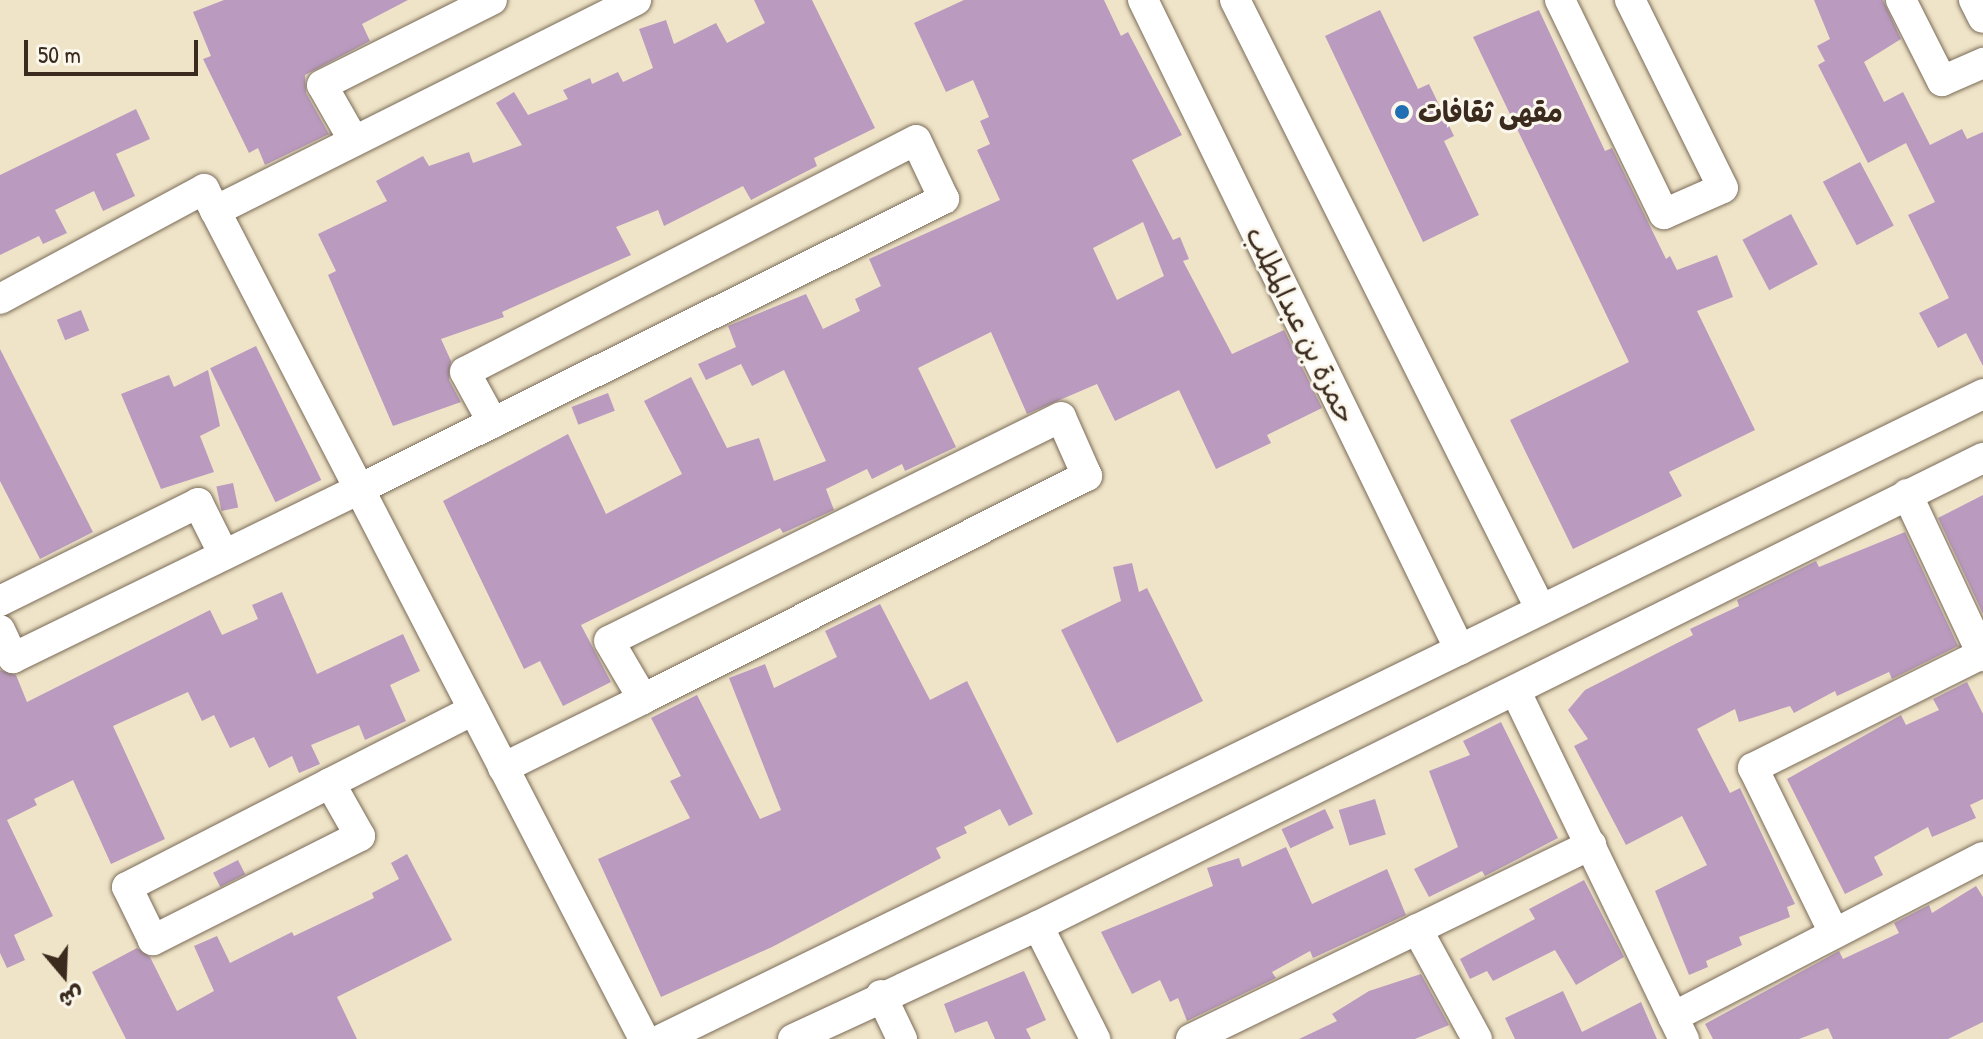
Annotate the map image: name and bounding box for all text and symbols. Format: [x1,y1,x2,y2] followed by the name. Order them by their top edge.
[28,24,202,74] scale bar
[38,38,81,70] text: 50 m
[1418,95,1563,129] place label: مقهى ثقافات
[1393,103,1411,121] marker: مقهى ثقافات
[1239,221,1363,429] street label: حمزة بن عبدالمطلب
[24,935,104,1015] north arrow
[55,980,88,1016] text: ش

